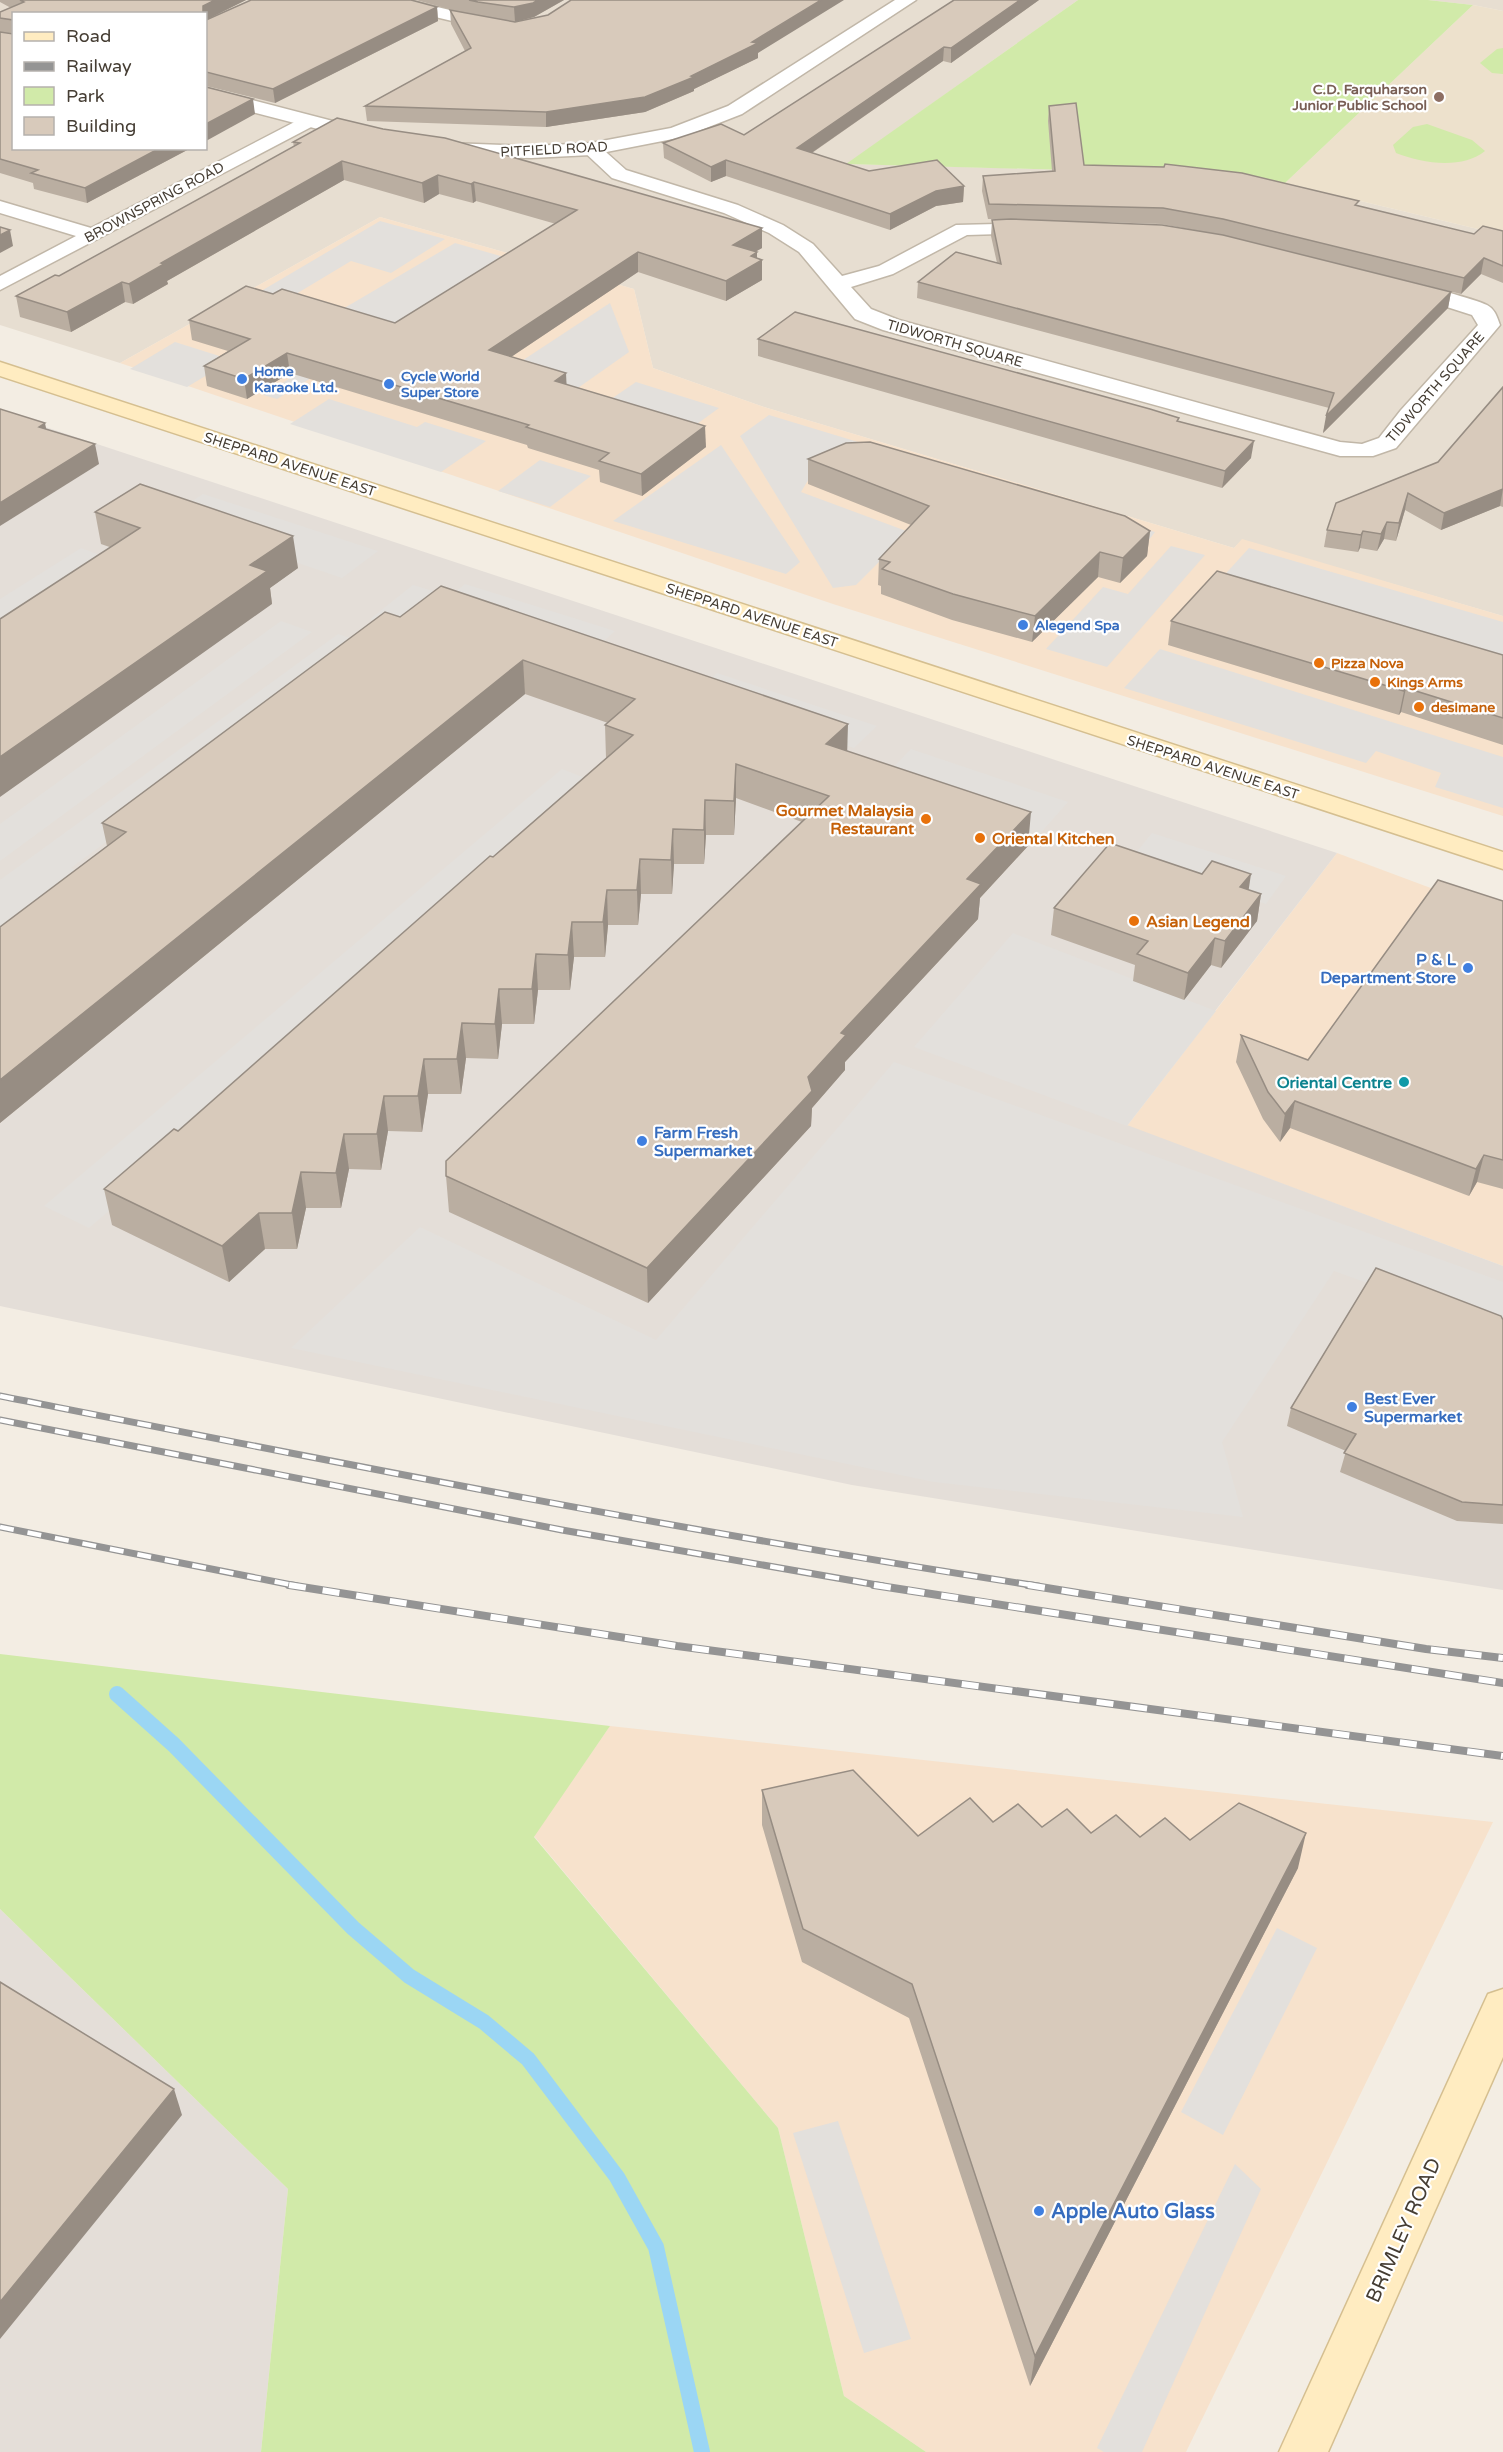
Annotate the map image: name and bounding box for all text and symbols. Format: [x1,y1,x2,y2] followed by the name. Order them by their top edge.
[12,12,207,150] legend
[66,25,111,47] text: Road
[66,55,132,77] text: Railway
[1292,81,1427,114] place label: C.D. Farquharson Junior Public School
[66,85,105,107] text: Park
[1432,90,1446,104] marker: C.D. Farquharson Junior Public School
[66,115,136,137] text: Building
[500,138,608,161] street label: PITFIELD ROAD
[81,158,227,247] street label: BROWNSPRING ROAD
[885,316,1025,371] street label: TIDWORTH SQUARE
[1383,329,1488,446] street label: TIDWORTH SQUARE
[254,363,338,396] place label: Home Karaoke Ltd.
[401,368,480,401] place label: Cycle World Super Store
[235,372,249,386] marker: Home Karaoke Ltd.
[382,377,396,391] marker: Cycle World Super Store
[202,429,378,500] street label: SHEPPARD AVENUE EAST
[664,580,840,651] street label: SHEPPARD AVENUE EAST
[1035,617,1120,634] place label: Alegend Spa
[1016,618,1030,632] marker: Alegend Spa
[1331,655,1404,672] place label: Pizza Nova
[1312,656,1326,670] marker: Pizza Nova
[1387,674,1463,691] place label: Kings Arms
[1368,675,1382,689] marker: Kings Arms
[1431,699,1495,716] place label: desimane
[1412,700,1426,714] marker: desimane
[1125,732,1301,803] street label: SHEPPARD AVENUE EAST
[776,801,915,839] place label: Gourmet Malaysia Restaurant
[919,812,933,826] marker: Gourmet Malaysia Restaurant
[992,829,1115,849] place label: Oriental Kitchen
[973,831,987,845] marker: Oriental Kitchen
[1146,912,1250,932] place label: Asian Legend
[1127,914,1141,928] marker: Asian Legend
[1320,950,1457,988] place label: P & L Department Store
[1461,961,1475,975] marker: P & L Department Store
[1277,1073,1392,1093] place label: Oriental Centre
[1397,1075,1411,1089] marker: Oriental Centre
[654,1123,753,1161] place label: Farm Fresh Supermarket
[635,1134,649,1148] marker: Farm Fresh Supermarket
[1364,1389,1463,1427] place label: Best Ever Supermarket
[1345,1400,1359,1414] marker: Best Ever Supermarket
[1361,2154,1446,2306] street label: BRIMLEY ROAD
[1051,2200,1215,2224] place label: Apple Auto Glass
[1032,2204,1046,2218] marker: Apple Auto Glass

